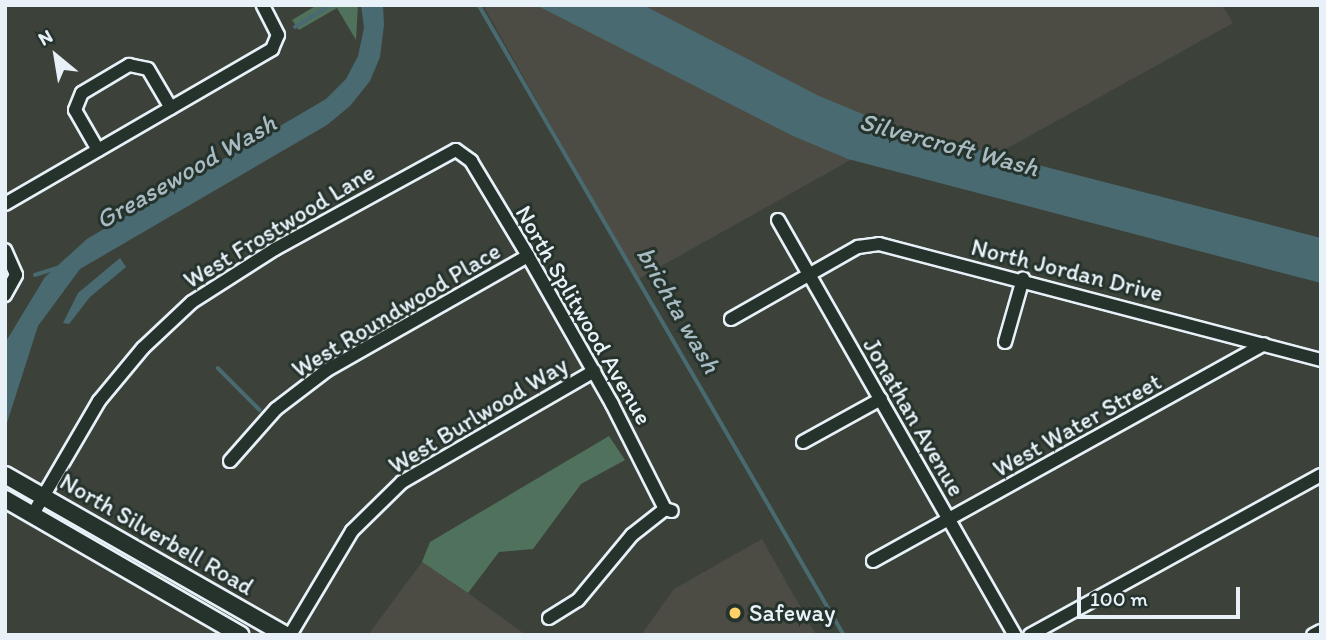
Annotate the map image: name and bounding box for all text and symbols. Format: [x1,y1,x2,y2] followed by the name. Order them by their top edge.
[21,21,91,91] north arrow
[34,24,57,51] text: N
[856,106,1042,184] water label: Silvercroft Wash
[91,108,281,236] water label: Greasewood Wash
[178,157,380,295] street label: West Frostwood Lane
[510,201,658,429] street label: North Splitwood Avenue
[968,232,1166,308] street label: North Jordan Drive
[287,237,505,383] street label: West Roundwood Place
[629,241,727,379] water label: brichta wash
[857,333,971,501] street label: Jonathan Avenue
[383,350,573,480] street label: West Burlwood Way
[988,367,1166,483] street label: West Water Street
[55,467,259,601] street label: North Silverbell Road
[1081,574,1244,618] scale bar
[1090,586,1148,611] text: 100 m
[749,599,835,627] place label: Safeway
[727,605,743,621] marker: Safeway

